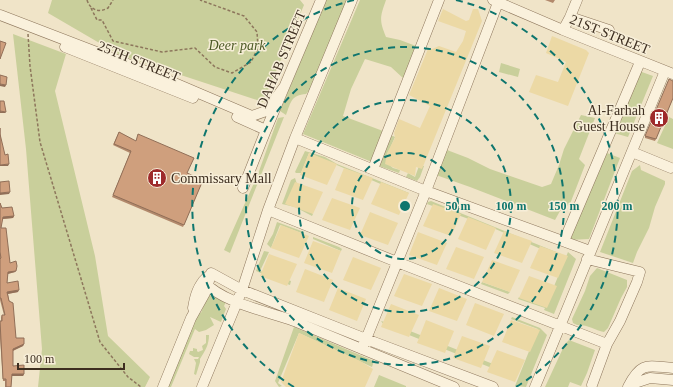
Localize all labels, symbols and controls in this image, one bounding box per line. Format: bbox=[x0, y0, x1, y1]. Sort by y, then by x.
street label: DAHAB STREET bbox=[254, 8, 309, 110]
street label: 21ST STREET bbox=[568, 12, 652, 57]
street label: 25TH STREET bbox=[95, 38, 183, 85]
park label: Deer park bbox=[207, 38, 266, 53]
place label: Al-Farhah Guest House bbox=[573, 103, 645, 134]
building icon: Al-Farhah Guest House bbox=[648, 107, 670, 129]
building icon: Commissary Mall bbox=[146, 167, 168, 189]
place label: Commissary Mall bbox=[171, 171, 272, 186]
centre of rings bbox=[398, 199, 412, 213]
text: 50 m bbox=[446, 199, 471, 213]
text: 100 m bbox=[496, 199, 527, 213]
text: 150 m bbox=[549, 199, 580, 213]
text: 200 m bbox=[602, 199, 633, 213]
scale bar bbox=[18, 345, 124, 371]
text: 100 m bbox=[24, 352, 55, 366]

